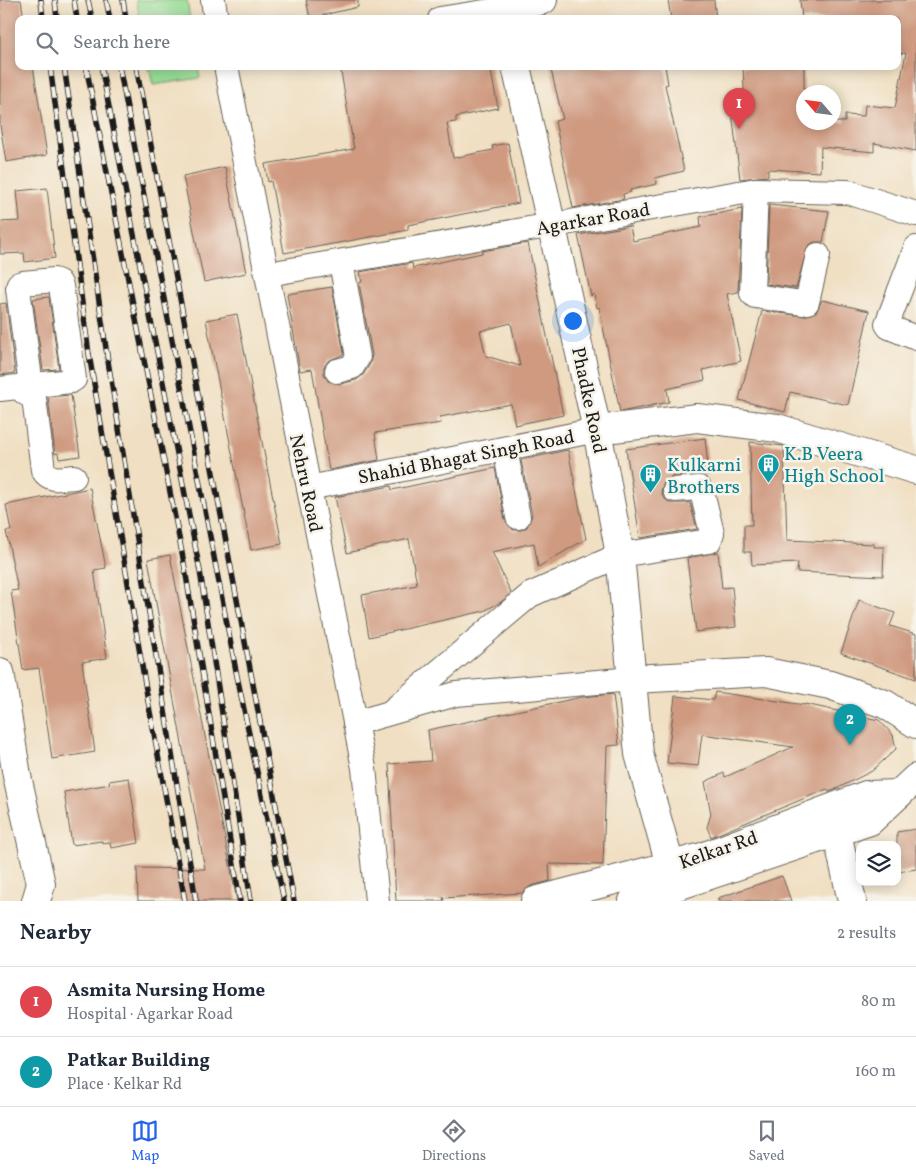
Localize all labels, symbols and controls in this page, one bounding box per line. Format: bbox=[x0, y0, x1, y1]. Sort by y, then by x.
search box bbox=[15, 15, 901, 70]
icon: search bbox=[33, 29, 61, 57]
text: Search here bbox=[73, 30, 170, 56]
north arrow bbox=[796, 85, 841, 130]
pin: 1 bbox=[723, 88, 755, 129]
street label: Agarkar Road bbox=[534, 197, 652, 243]
your location bbox=[560, 308, 586, 334]
street label: Phadke Road bbox=[564, 345, 612, 456]
street label: Shahid Bhagat Singh Road bbox=[356, 424, 577, 492]
street label: Nehru Road bbox=[282, 432, 328, 535]
place label: K.B Veera High School bbox=[784, 442, 885, 490]
building icon: K.B Veera High School bbox=[756, 452, 780, 483]
place label: Kulkarni Brothers bbox=[667, 453, 741, 501]
building icon: Kulkarni Brothers bbox=[639, 463, 663, 494]
pin: 2 bbox=[834, 704, 866, 745]
street label: Kelkar Rd bbox=[676, 825, 762, 876]
map controls bbox=[856, 841, 901, 886]
button: layers bbox=[856, 841, 901, 886]
text: Nearby bbox=[20, 919, 91, 948]
text: 2 results bbox=[837, 923, 896, 945]
text: Asmita Nursing Home bbox=[67, 978, 265, 1004]
text: 1 bbox=[33, 991, 39, 1013]
text: 80 m bbox=[861, 991, 896, 1013]
text: Hospital · Agarkar Road bbox=[67, 1004, 233, 1026]
text: Patkar Building bbox=[67, 1048, 210, 1074]
text: 2 bbox=[32, 1061, 40, 1083]
text: 160 m bbox=[855, 1061, 896, 1083]
text: Place · Kelkar Rd bbox=[67, 1074, 182, 1096]
tab: Map bbox=[131, 1117, 159, 1166]
tab: Directions bbox=[422, 1117, 486, 1166]
tab: Saved bbox=[749, 1117, 785, 1166]

